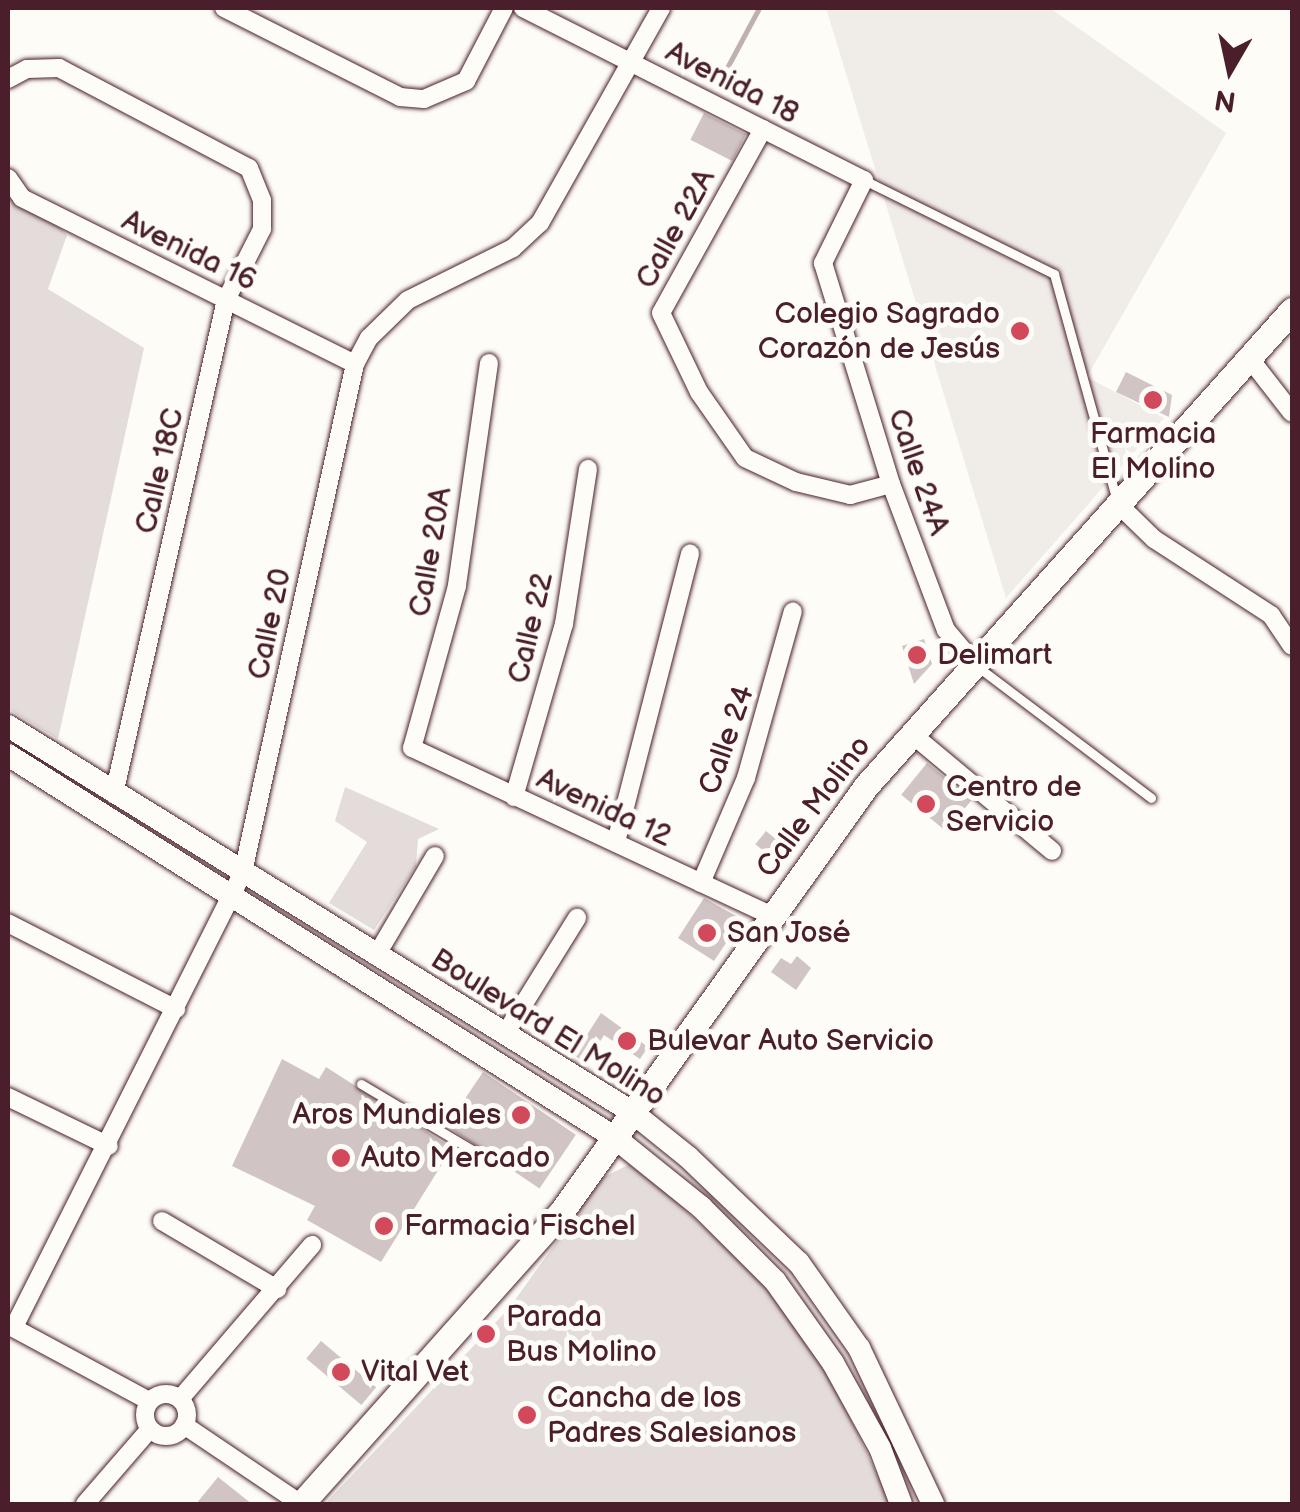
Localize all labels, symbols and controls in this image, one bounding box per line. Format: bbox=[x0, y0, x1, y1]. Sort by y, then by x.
north arrow bbox=[1180, 20, 1280, 120]
street label: Avenida 18 bbox=[659, 34, 805, 132]
text: N bbox=[1212, 82, 1238, 118]
street label: Calle 22A bbox=[628, 163, 724, 295]
street label: Avenida 16 bbox=[116, 203, 262, 299]
place label: Colegio Sagrado Corazón de Jesús bbox=[756, 296, 1000, 366]
marker: Colegio Sagrado Corazón de Jesús bbox=[1009, 320, 1031, 342]
marker: Farmacia El Molino bbox=[1142, 389, 1164, 411]
street label: Calle 24A bbox=[880, 404, 956, 540]
street label: Calle 18C bbox=[128, 405, 192, 537]
place label: Farmacia El Molino bbox=[1090, 416, 1216, 486]
street label: Calle 20A bbox=[402, 484, 460, 620]
street label: Calle 20 bbox=[241, 565, 299, 683]
street label: Calle 22 bbox=[501, 569, 561, 687]
place label: Delimart bbox=[937, 637, 1052, 673]
marker: Delimart bbox=[906, 644, 928, 666]
street label: Calle 24 bbox=[692, 681, 762, 799]
street label: Calle Molino bbox=[749, 729, 879, 885]
street label: Avenida 12 bbox=[531, 761, 677, 855]
place label: Centro de Servicio bbox=[946, 769, 1082, 840]
marker: Centro de Servicio bbox=[915, 793, 937, 815]
place label: San José bbox=[727, 915, 852, 951]
marker: San José bbox=[696, 922, 718, 944]
street label: Boulevard El Molino bbox=[424, 941, 672, 1115]
place label: Bulevar Auto Servicio bbox=[647, 1023, 935, 1059]
marker: Bulevar Auto Servicio bbox=[616, 1030, 638, 1052]
place label: Aros Mundiales bbox=[293, 1097, 501, 1133]
marker: Aros Mundiales bbox=[510, 1104, 532, 1126]
place label: Auto Mercado bbox=[361, 1140, 550, 1176]
marker: Auto Mercado bbox=[330, 1147, 352, 1169]
place label: Farmacia Fischel bbox=[404, 1208, 635, 1244]
marker: Farmacia Fischel bbox=[373, 1215, 395, 1237]
place label: Parada Bus Molino bbox=[506, 1299, 657, 1370]
marker: Parada Bus Molino bbox=[475, 1323, 497, 1345]
place label: Vital Vet bbox=[361, 1354, 470, 1390]
marker: Vital Vet bbox=[330, 1361, 352, 1383]
place label: Cancha de los Padres Salesianos bbox=[547, 1380, 797, 1450]
marker: Cancha de los Padres Salesianos bbox=[516, 1404, 538, 1426]

